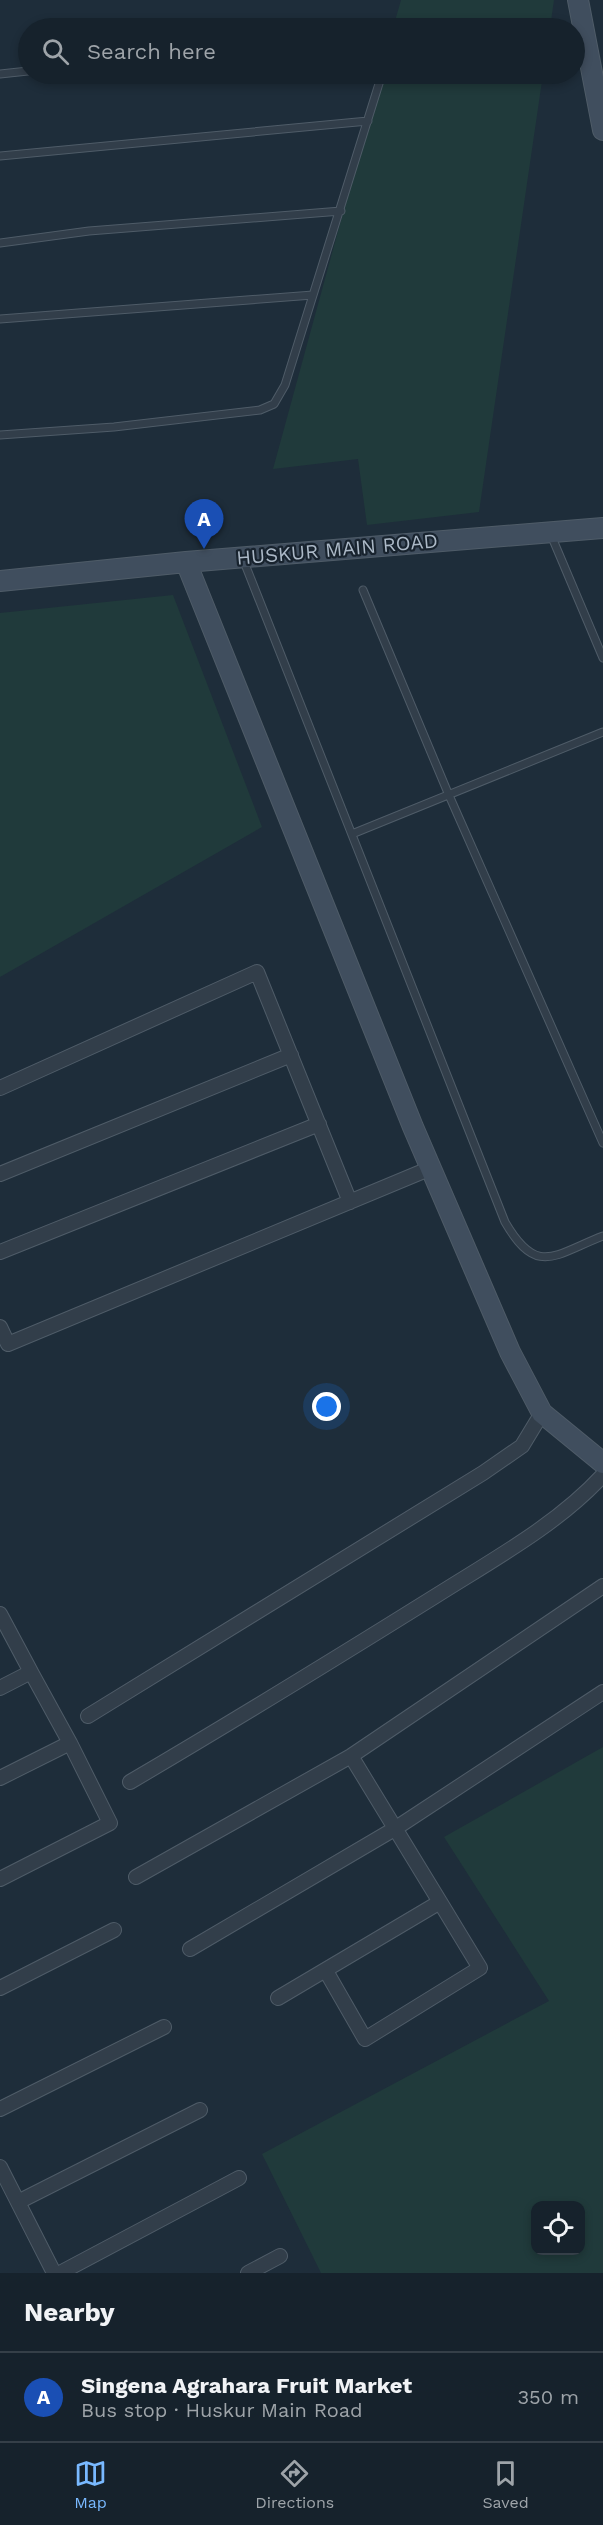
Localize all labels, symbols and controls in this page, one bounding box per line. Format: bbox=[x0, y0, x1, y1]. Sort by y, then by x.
search box bbox=[18, 18, 585, 84]
icon: search bbox=[39, 35, 72, 68]
text: Search here bbox=[87, 39, 216, 64]
pin: A bbox=[184, 500, 224, 549]
street label: HUSKUR MAIN ROAD bbox=[235, 528, 439, 570]
your location bbox=[312, 1392, 341, 1421]
map controls bbox=[531, 2201, 585, 2255]
button: locate bbox=[531, 2201, 585, 2255]
text: Nearby bbox=[24, 2297, 115, 2327]
text: Singena Agrahara Fruit Market bbox=[81, 2373, 412, 2398]
text: A bbox=[37, 2385, 50, 2409]
text: 350 m bbox=[517, 2385, 579, 2409]
text: Bus stop · Huskur Main Road bbox=[81, 2398, 363, 2422]
tab: Map bbox=[74, 2457, 107, 2512]
tab: Directions bbox=[255, 2457, 334, 2512]
tab: Saved bbox=[482, 2457, 529, 2512]

